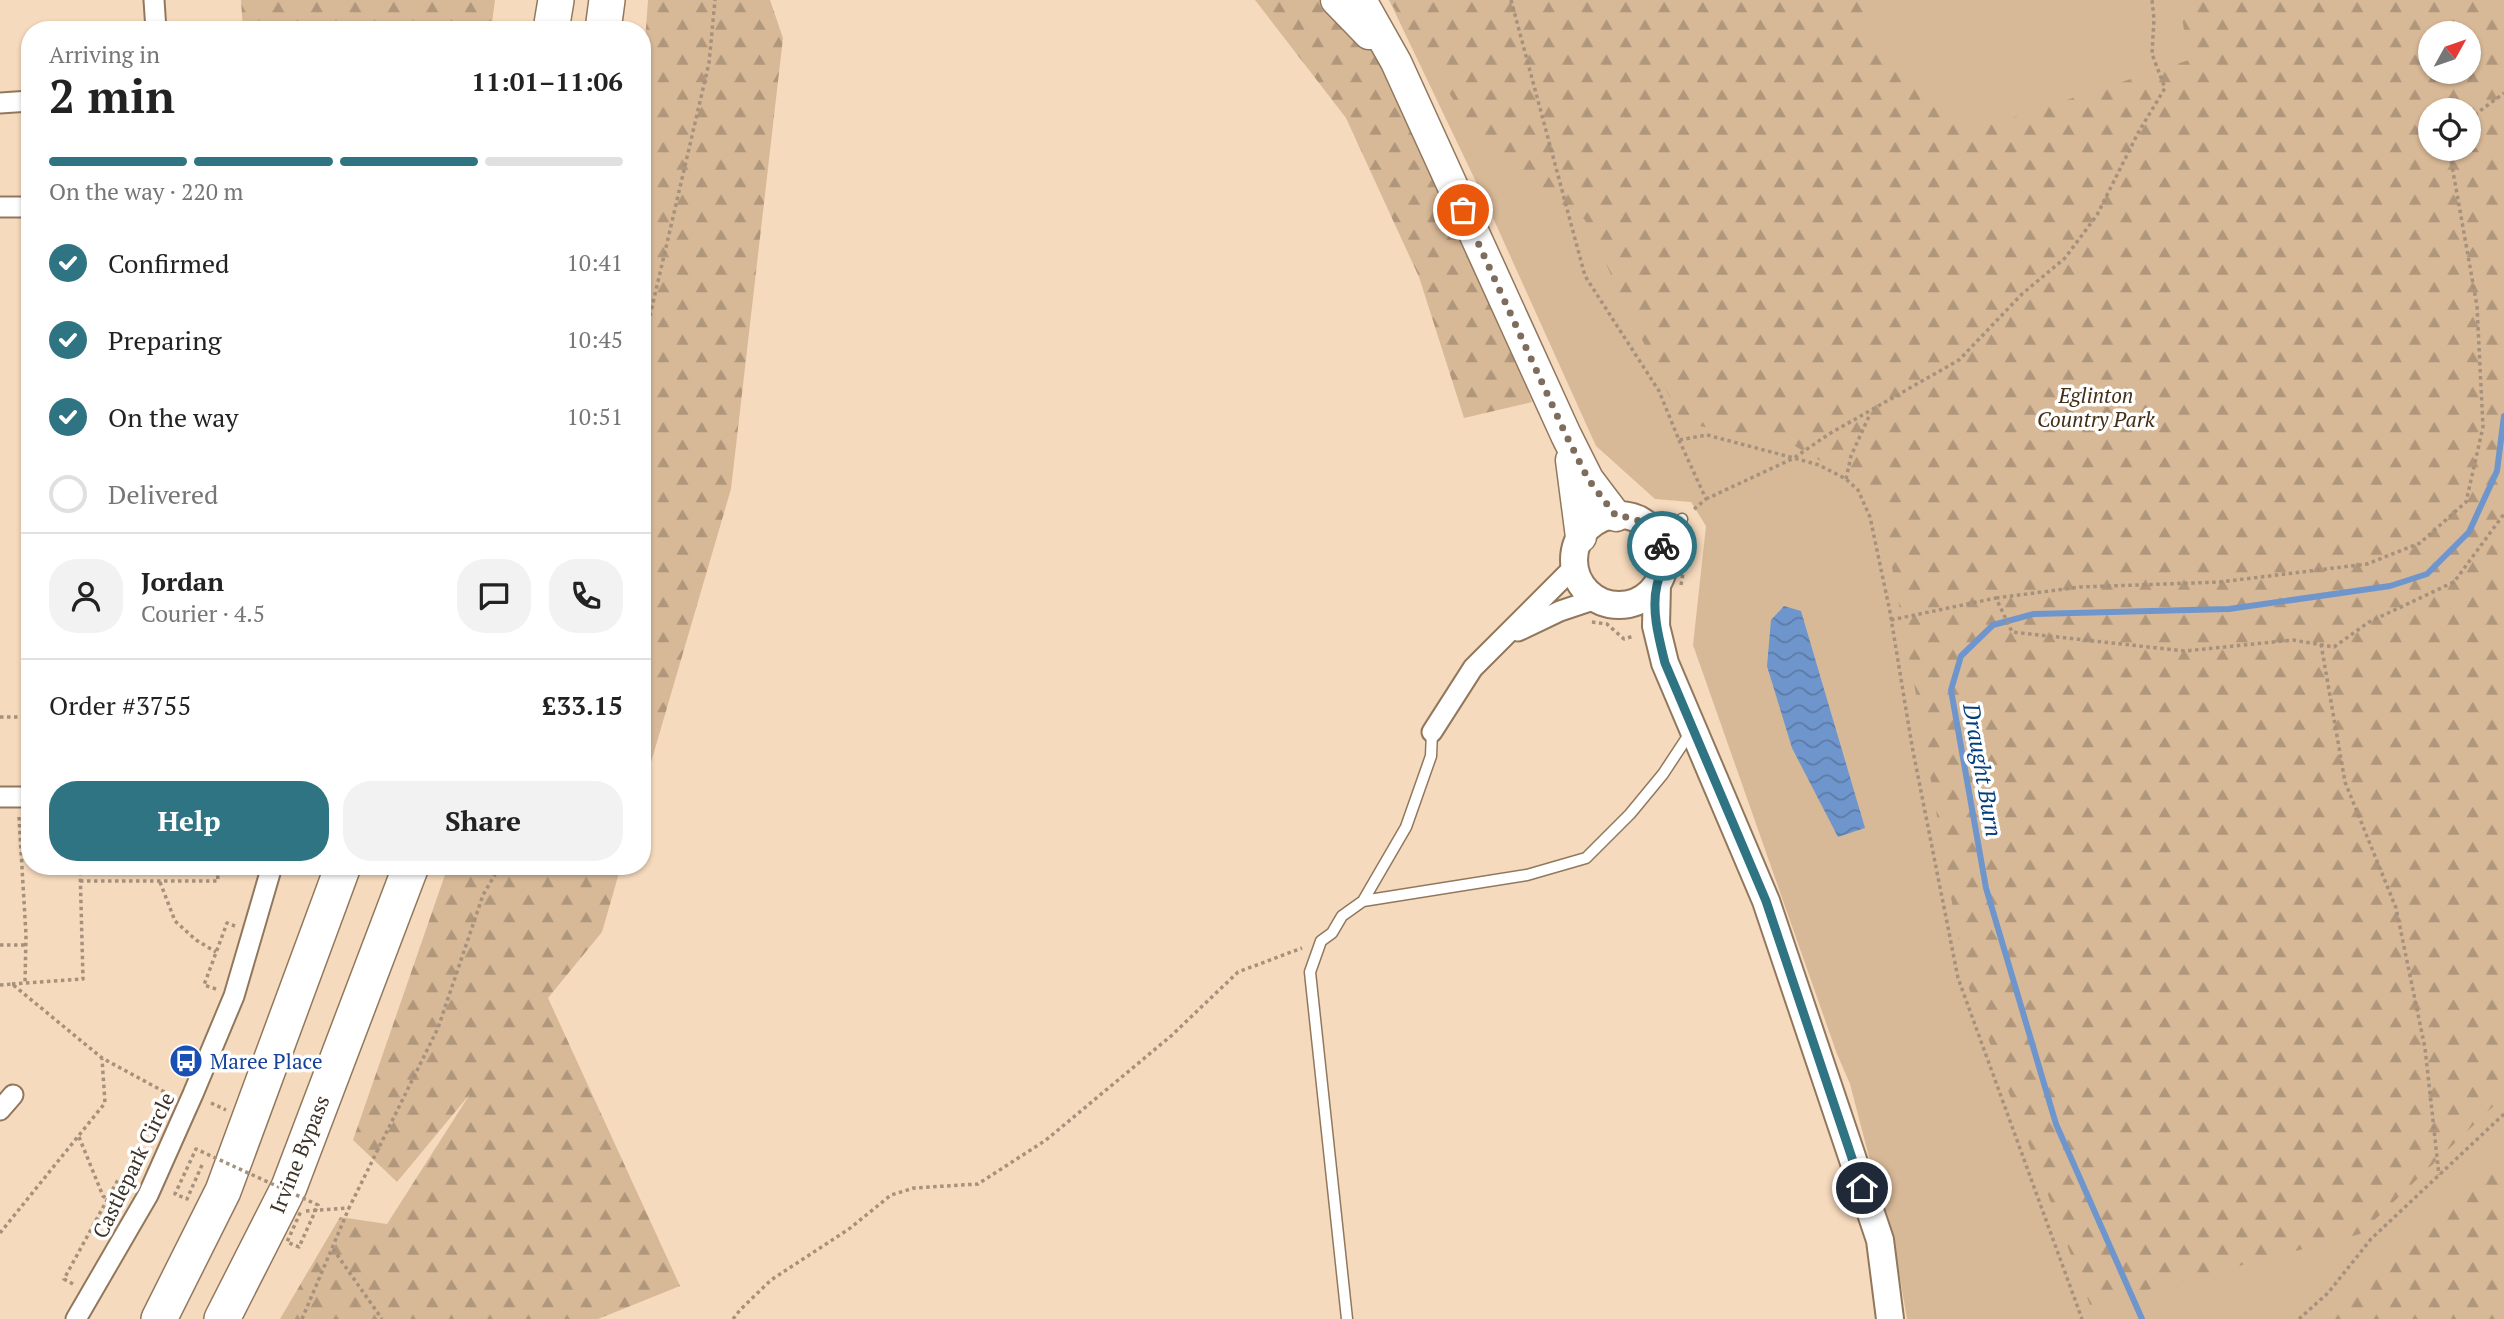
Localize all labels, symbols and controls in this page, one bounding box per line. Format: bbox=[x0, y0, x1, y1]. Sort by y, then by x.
north arrow bbox=[2418, 21, 2482, 84]
map controls bbox=[2418, 21, 2481, 161]
text: Arriving in bbox=[49, 39, 160, 70]
text: 11:01–11:06 bbox=[471, 64, 623, 98]
text: 2 min bbox=[49, 65, 175, 126]
button: locate bbox=[2418, 98, 2481, 161]
text: On the way · 220 m bbox=[49, 176, 243, 207]
pin bbox=[1433, 180, 1493, 240]
icon: bag bbox=[1444, 191, 1482, 229]
icon: check bbox=[49, 244, 87, 282]
text: Confirmed bbox=[108, 246, 229, 280]
text: 10:41 bbox=[566, 247, 623, 278]
icon: check bbox=[49, 321, 87, 359]
text: Preparing bbox=[108, 323, 221, 357]
text: 10:45 bbox=[566, 324, 623, 355]
park label: Eglinton Country Park bbox=[2037, 381, 2156, 433]
icon: check bbox=[49, 398, 87, 436]
text: On the way bbox=[108, 400, 239, 434]
text: 10:51 bbox=[566, 401, 623, 432]
text: Delivered bbox=[108, 477, 218, 511]
courier bbox=[1627, 511, 1697, 581]
icon: bike bbox=[1643, 527, 1681, 565]
button: person bbox=[49, 559, 123, 633]
button: chat bbox=[457, 559, 531, 633]
button: phone bbox=[549, 559, 623, 633]
text: Jordan bbox=[141, 564, 224, 598]
text: Courier · 4.5 bbox=[141, 598, 265, 629]
text: Order #3755 bbox=[49, 688, 191, 722]
text: £33.15 bbox=[542, 688, 623, 722]
water label: Draught Burn bbox=[1956, 700, 2010, 839]
button: Help bbox=[49, 781, 329, 861]
button: Share bbox=[343, 781, 623, 861]
bus stop icon: Maree Place bbox=[167, 1042, 205, 1080]
place label: Maree Place bbox=[210, 1047, 323, 1075]
street label: Castlepark Circle bbox=[86, 1087, 180, 1243]
street label: Irvine Bypass bbox=[263, 1091, 335, 1217]
pin bbox=[1832, 1158, 1892, 1218]
icon: home bbox=[1843, 1169, 1881, 1207]

